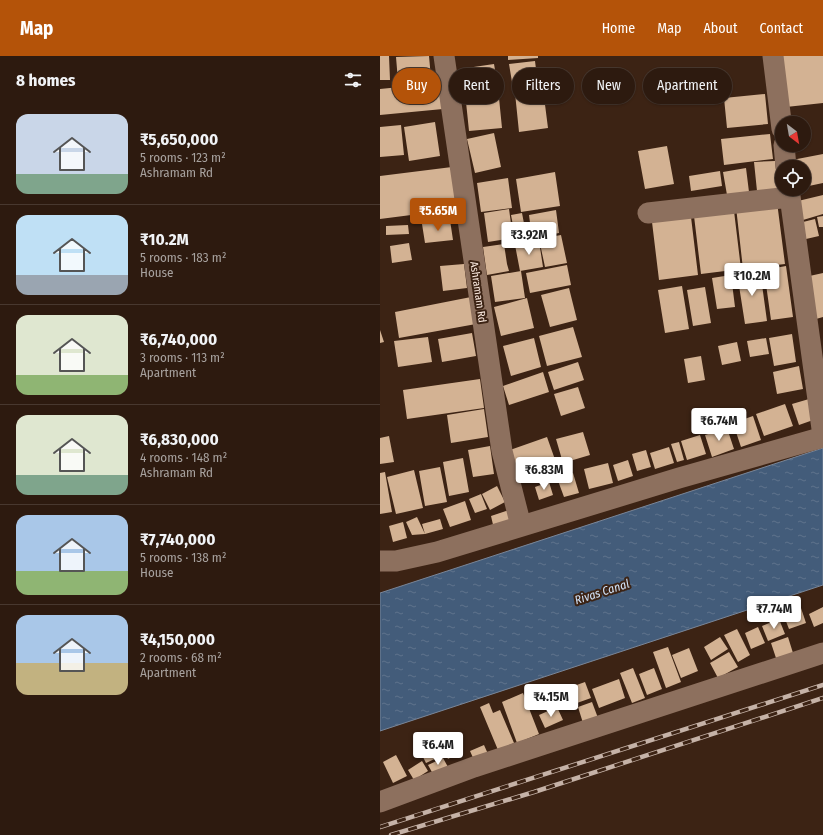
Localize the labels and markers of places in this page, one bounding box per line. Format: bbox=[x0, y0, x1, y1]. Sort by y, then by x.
pin: ₹5.65M bbox=[405, 198, 471, 232]
pin: ₹3.92M bbox=[496, 222, 562, 256]
pin: ₹10.2M bbox=[719, 263, 785, 297]
pin: ₹6.74M bbox=[686, 408, 752, 442]
pin: ₹6.83M bbox=[511, 457, 577, 491]
pin: ₹7.74M bbox=[741, 596, 807, 630]
pin: ₹4.15M bbox=[518, 684, 584, 718]
pin: ₹6.4M bbox=[410, 732, 466, 766]

